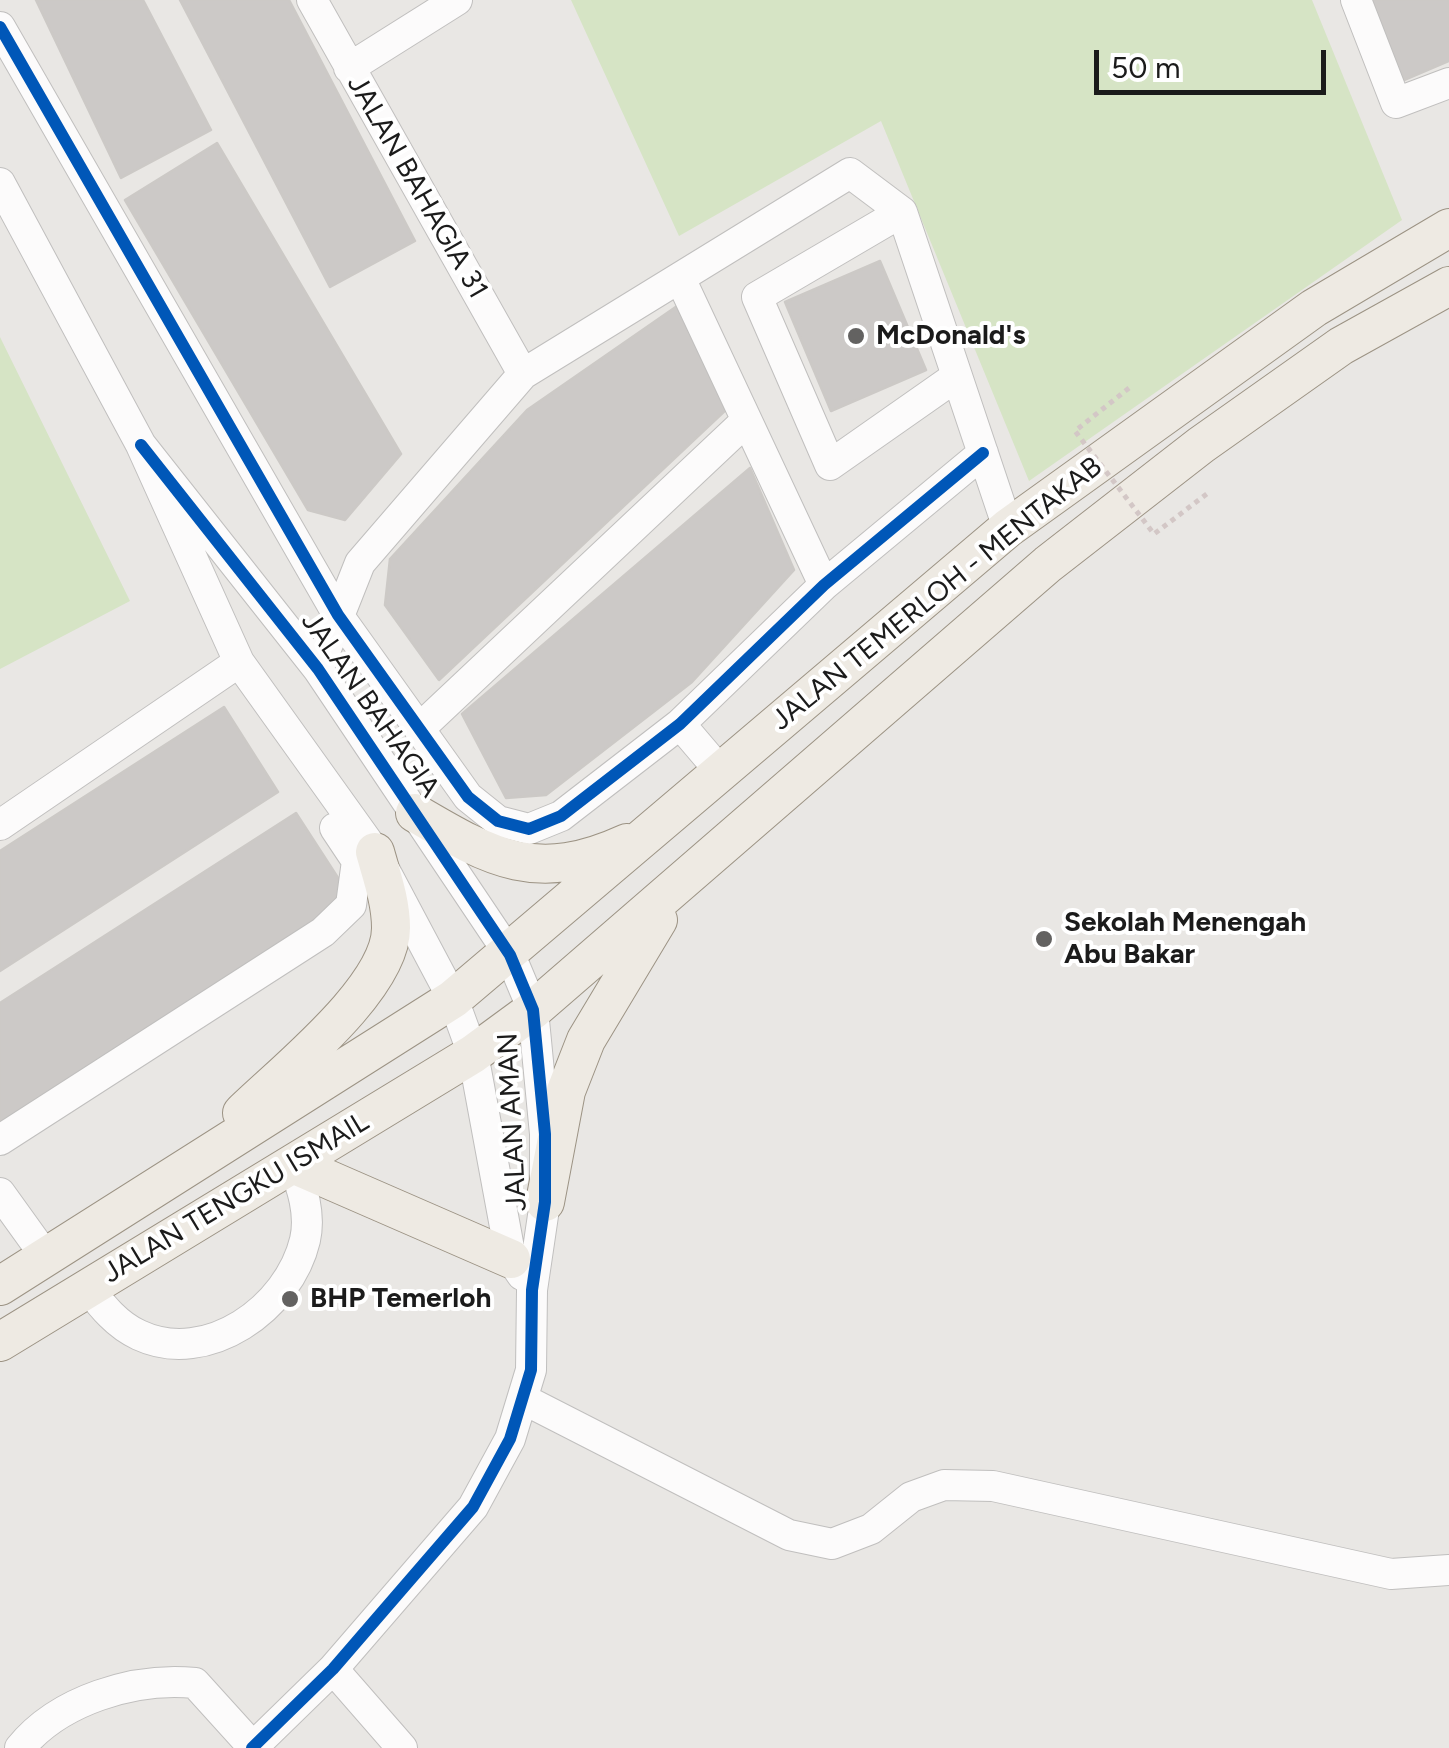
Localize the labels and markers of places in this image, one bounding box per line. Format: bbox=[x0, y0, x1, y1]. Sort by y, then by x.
place label: McDonald's bbox=[876, 319, 1025, 353]
marker: McDonald's bbox=[845, 325, 867, 347]
place label: Sekolah Menengah Abu Bakar bbox=[1064, 906, 1306, 972]
marker: Sekolah Menengah Abu Bakar bbox=[1033, 928, 1055, 950]
place label: BHP Temerloh bbox=[310, 1282, 491, 1316]
marker: BHP Temerloh bbox=[279, 1288, 301, 1310]

